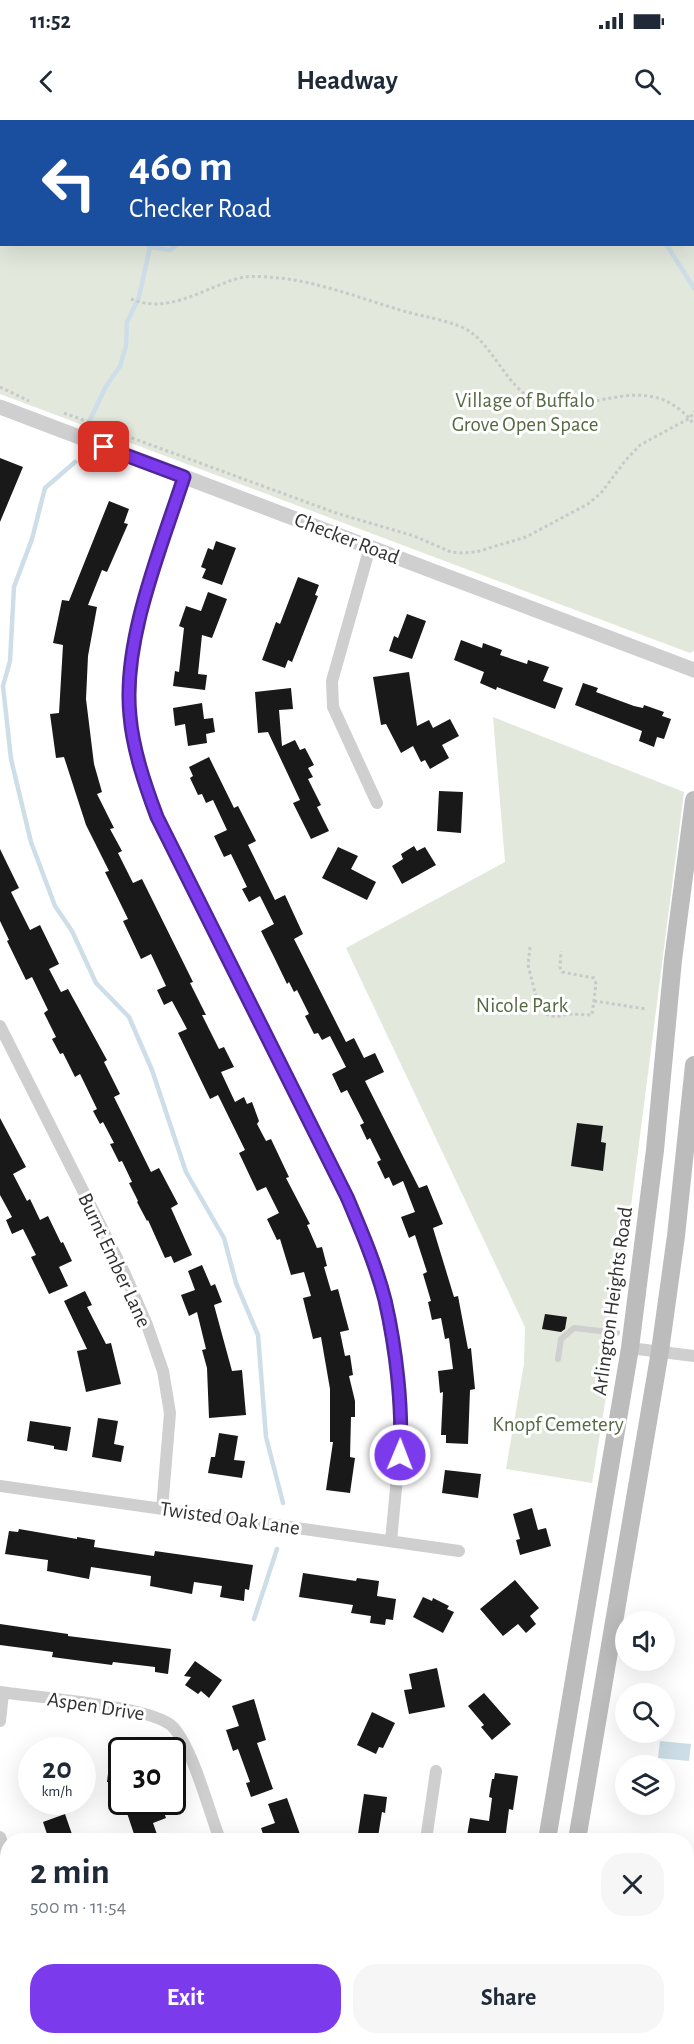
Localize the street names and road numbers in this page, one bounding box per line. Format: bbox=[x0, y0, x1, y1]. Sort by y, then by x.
street label: Checker Road bbox=[291, 509, 402, 568]
street label: Burnt Ember Lane bbox=[74, 1190, 155, 1331]
street label: Arlington Heights Road bbox=[589, 1205, 636, 1397]
street label: Twisted Oak Lane bbox=[159, 1498, 301, 1539]
street label: Aspen Drive bbox=[46, 1688, 146, 1725]

